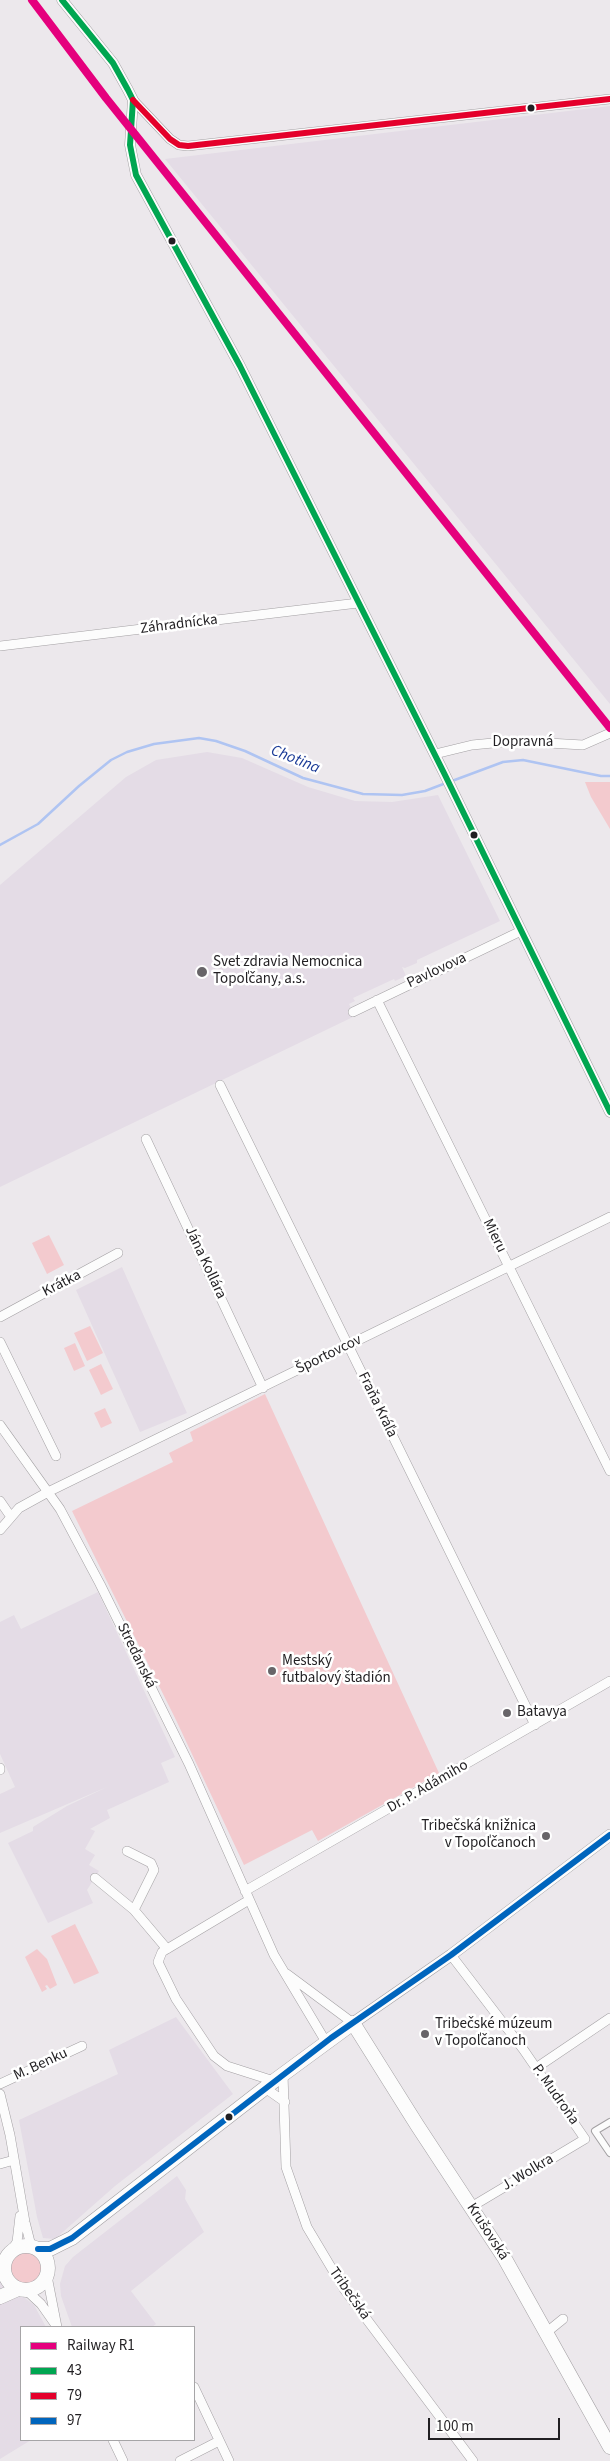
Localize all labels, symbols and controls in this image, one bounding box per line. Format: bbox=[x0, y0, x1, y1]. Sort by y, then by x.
unlabelled marker bbox=[526, 103, 536, 113]
unlabelled marker bbox=[167, 236, 177, 246]
street label: Záhradnícka bbox=[139, 611, 219, 639]
street label: Dopravná bbox=[493, 734, 553, 752]
water label: Chotina bbox=[268, 741, 322, 779]
unlabelled marker bbox=[469, 830, 479, 840]
street label: Pavlovova bbox=[404, 949, 470, 993]
place label: Svet zdravia Nemocnica Topoľčany, a.s. bbox=[213, 954, 362, 989]
marker: Svet zdravia Nemocnica Topoľčany, a.s. bbox=[195, 965, 209, 979]
street label: Mieru bbox=[478, 1216, 510, 1256]
street label: Jána Kollára bbox=[180, 1224, 230, 1302]
street label: Krátka bbox=[40, 1267, 84, 1301]
street label: Športovcov bbox=[293, 1331, 365, 1379]
street label: Fraňa Kráľa bbox=[353, 1369, 401, 1441]
street label: Streďanská bbox=[112, 1620, 160, 1692]
place label: Mestský futbalový štadión bbox=[282, 1653, 391, 1688]
marker: Mestský futbalový štadión bbox=[266, 1665, 278, 1677]
place label: Batavya bbox=[517, 1704, 567, 1722]
marker: Batavya bbox=[501, 1707, 513, 1719]
street label: Dr. P. Adámiho bbox=[384, 1757, 472, 1817]
place label: Tribečská knižnica v Topoľčanoch bbox=[421, 1818, 536, 1853]
marker: Tribečská knižnica v Topoľčanoch bbox=[540, 1830, 552, 1842]
place label: Tribečské múzeum v Topoľčanoch bbox=[435, 2016, 553, 2051]
marker: Tribečské múzeum v Topoľčanoch bbox=[419, 2028, 431, 2040]
street label: M. Benku bbox=[11, 2045, 71, 2085]
street label: P. Mudroňa bbox=[528, 2061, 582, 2129]
unlabelled marker bbox=[224, 2112, 234, 2122]
street label: J. Wolkra bbox=[499, 2151, 557, 2195]
street label: Krušovská bbox=[462, 2200, 512, 2264]
street label: Tribečská bbox=[324, 2264, 374, 2324]
legend bbox=[20, 2326, 195, 2441]
text: Railway R1 bbox=[67, 2335, 135, 2356]
text: 43 bbox=[67, 2360, 82, 2381]
text: 79 bbox=[67, 2385, 82, 2406]
scale bar bbox=[430, 2408, 562, 2440]
text: 97 bbox=[67, 2410, 82, 2431]
text: 100 m bbox=[436, 2416, 474, 2437]

